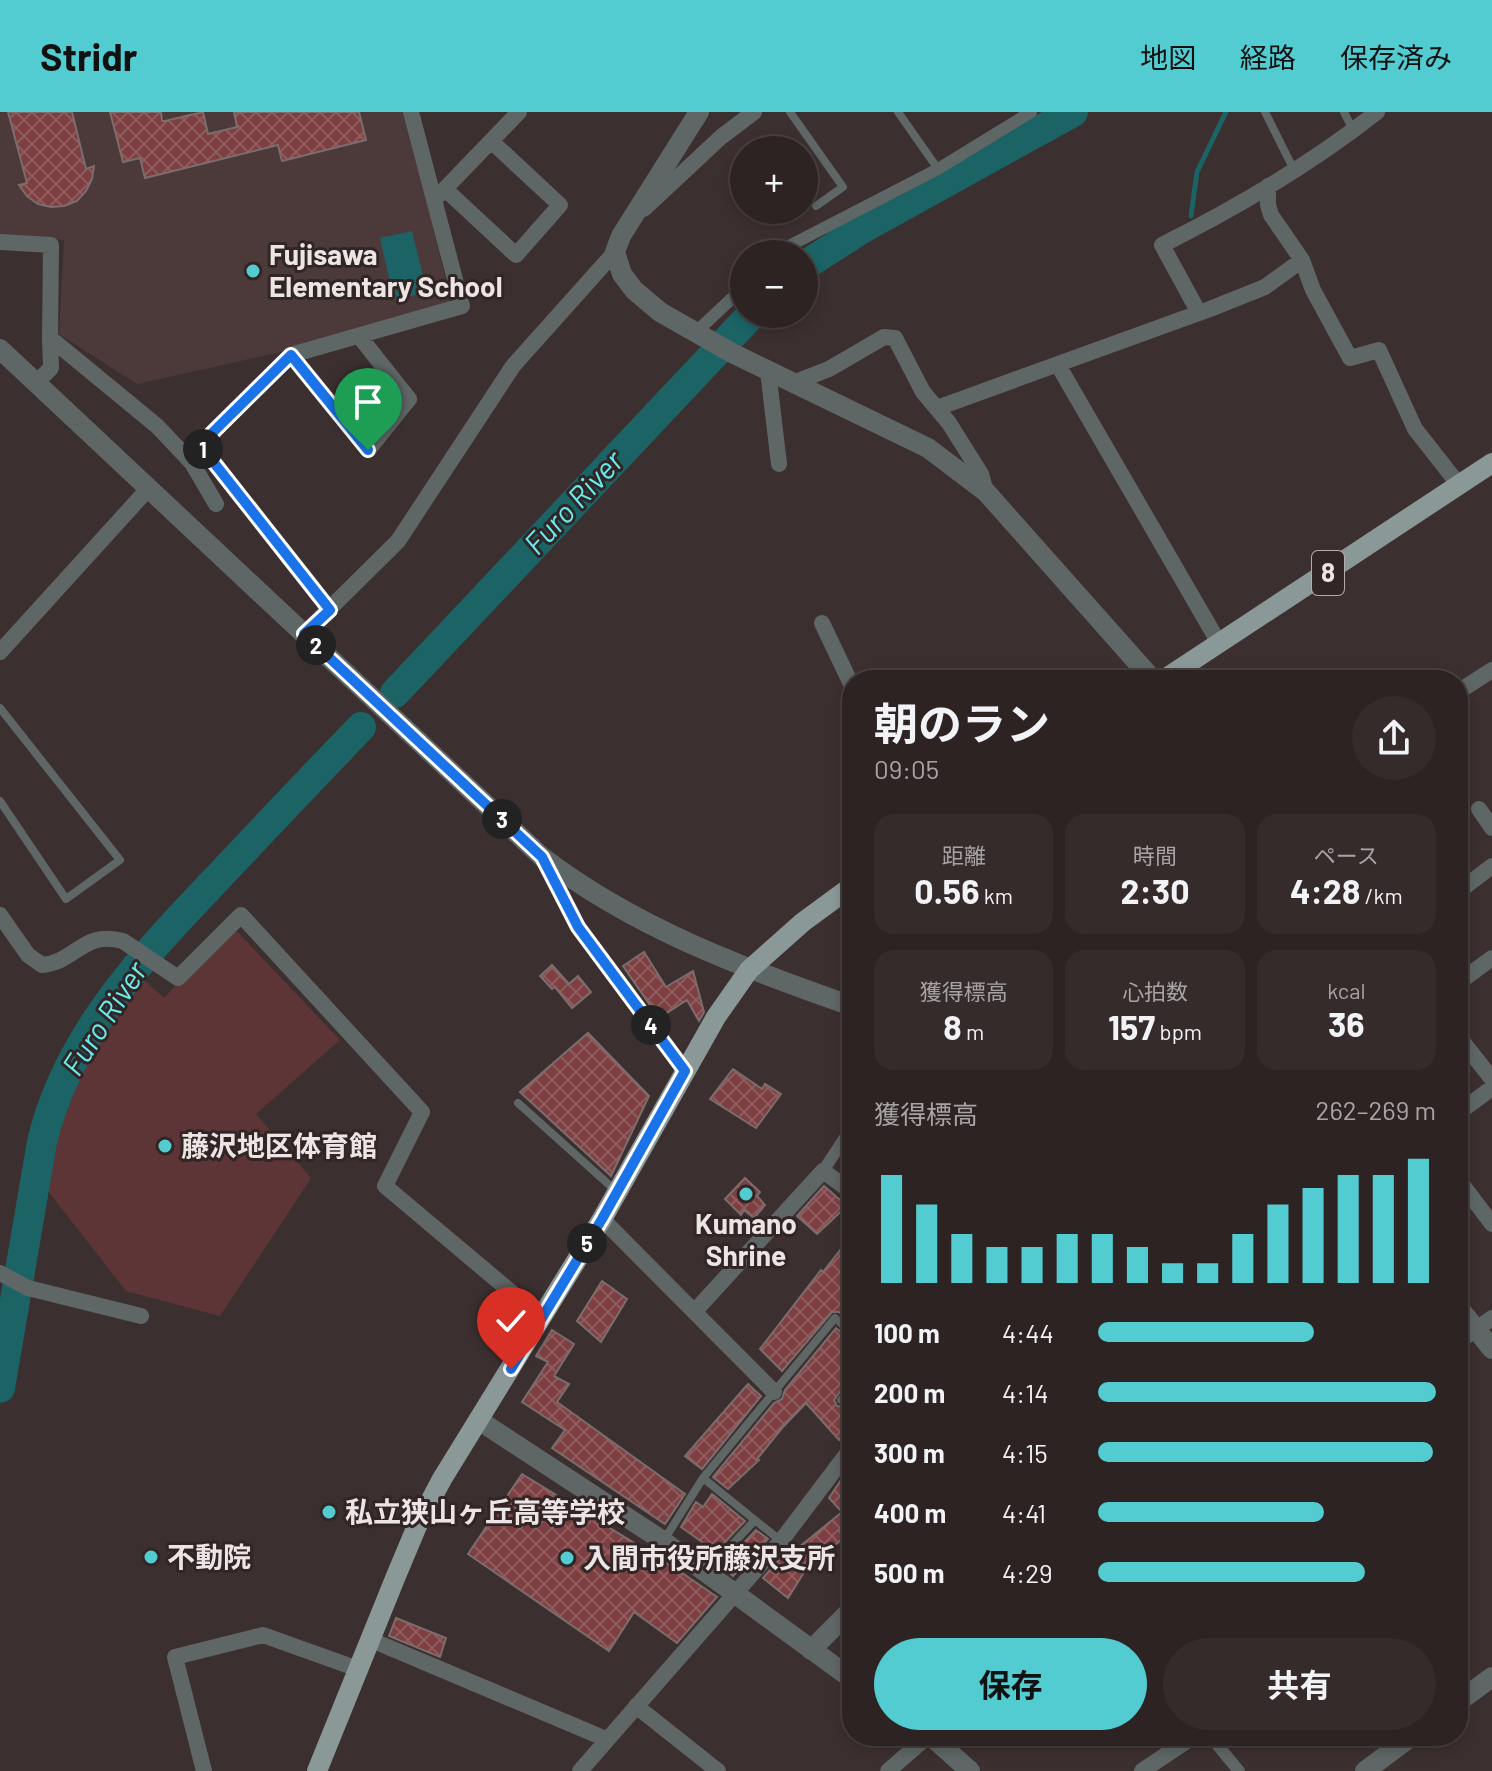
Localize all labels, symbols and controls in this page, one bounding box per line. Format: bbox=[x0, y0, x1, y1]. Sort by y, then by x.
text: Stridr bbox=[40, 33, 137, 79]
text: 地図 bbox=[1140, 40, 1196, 74]
text: 経路 bbox=[1240, 40, 1296, 74]
text: 保存済み bbox=[1340, 40, 1452, 74]
map controls bbox=[730, 136, 818, 328]
button: + bbox=[730, 136, 818, 224]
place label: Fujisawa Elementary School bbox=[269, 237, 503, 303]
button: − bbox=[730, 240, 818, 328]
marker: Fujisawa Elementary School bbox=[244, 262, 262, 280]
pin bbox=[334, 368, 402, 450]
icon: arrive bbox=[346, 380, 390, 424]
pin: 1 bbox=[183, 429, 223, 469]
text: 1 bbox=[199, 436, 207, 462]
water label: Furo River bbox=[516, 441, 630, 561]
road number: 8 bbox=[1312, 551, 1344, 595]
pin: 2 bbox=[296, 625, 336, 665]
text: 2 bbox=[310, 632, 322, 658]
text: 朝のラン bbox=[874, 696, 1050, 749]
button: share bbox=[1352, 696, 1436, 780]
text: 09:05 bbox=[874, 753, 939, 784]
pin: 3 bbox=[482, 799, 522, 839]
text: 3 bbox=[496, 806, 508, 832]
text: 距離 bbox=[942, 842, 986, 868]
text: 時間 bbox=[1133, 842, 1177, 868]
text: ペース bbox=[1314, 842, 1379, 868]
text: 0.56 bbox=[914, 870, 979, 911]
text: 2:30 bbox=[1120, 870, 1190, 911]
text: 4:28 bbox=[1290, 870, 1360, 911]
text: km bbox=[979, 882, 1013, 908]
text: /km bbox=[1360, 882, 1403, 908]
water label: Furo River bbox=[53, 953, 154, 1082]
text: kcal bbox=[1327, 977, 1366, 1003]
text: 獲得標高 bbox=[920, 978, 1008, 1004]
text: 心拍数 bbox=[1122, 978, 1188, 1004]
text: 36 bbox=[1328, 1003, 1365, 1044]
pin: 4 bbox=[631, 1005, 671, 1045]
text: 8 bbox=[943, 1006, 962, 1047]
text: 157 bbox=[1108, 1006, 1155, 1047]
text: 4 bbox=[644, 1012, 658, 1038]
text: m bbox=[962, 1018, 984, 1044]
text: bpm bbox=[1155, 1018, 1202, 1044]
text: 262–269 m bbox=[1315, 1094, 1436, 1125]
text: 獲得標高 bbox=[874, 1098, 978, 1129]
place label: 藤沢地区体育館 bbox=[181, 1128, 377, 1162]
marker: 藤沢地区体育館 bbox=[156, 1137, 174, 1155]
marker: Kumano Shrine bbox=[737, 1185, 755, 1203]
place label: Kumano Shrine bbox=[695, 1206, 797, 1272]
pin: 5 bbox=[567, 1223, 607, 1263]
text: 5 bbox=[581, 1230, 593, 1256]
pin bbox=[477, 1287, 545, 1369]
icon: check bbox=[489, 1299, 533, 1343]
text: 100 m bbox=[874, 1317, 940, 1348]
text: 4:44 bbox=[1002, 1317, 1054, 1348]
text: 200 m bbox=[874, 1377, 945, 1408]
text: 4:14 bbox=[1002, 1377, 1049, 1408]
text: 300 m bbox=[874, 1437, 945, 1468]
text: 4:15 bbox=[1002, 1437, 1048, 1468]
place label: 私立狭山ヶ丘高等学校 bbox=[345, 1494, 625, 1528]
text: 400 m bbox=[874, 1497, 946, 1528]
text: 4:41 bbox=[1002, 1497, 1046, 1528]
marker: 私立狭山ヶ丘高等学校 bbox=[320, 1503, 338, 1521]
place label: 不動院 bbox=[167, 1539, 251, 1573]
place label: 入間市役所藤沢支所 bbox=[583, 1540, 835, 1574]
marker: 不動院 bbox=[142, 1548, 160, 1566]
marker: 入間市役所藤沢支所 bbox=[558, 1549, 576, 1567]
text: 500 m bbox=[874, 1557, 945, 1588]
text: 4:29 bbox=[1002, 1557, 1053, 1588]
button: 保存 bbox=[874, 1638, 1147, 1730]
button: 共有 bbox=[1163, 1638, 1436, 1730]

